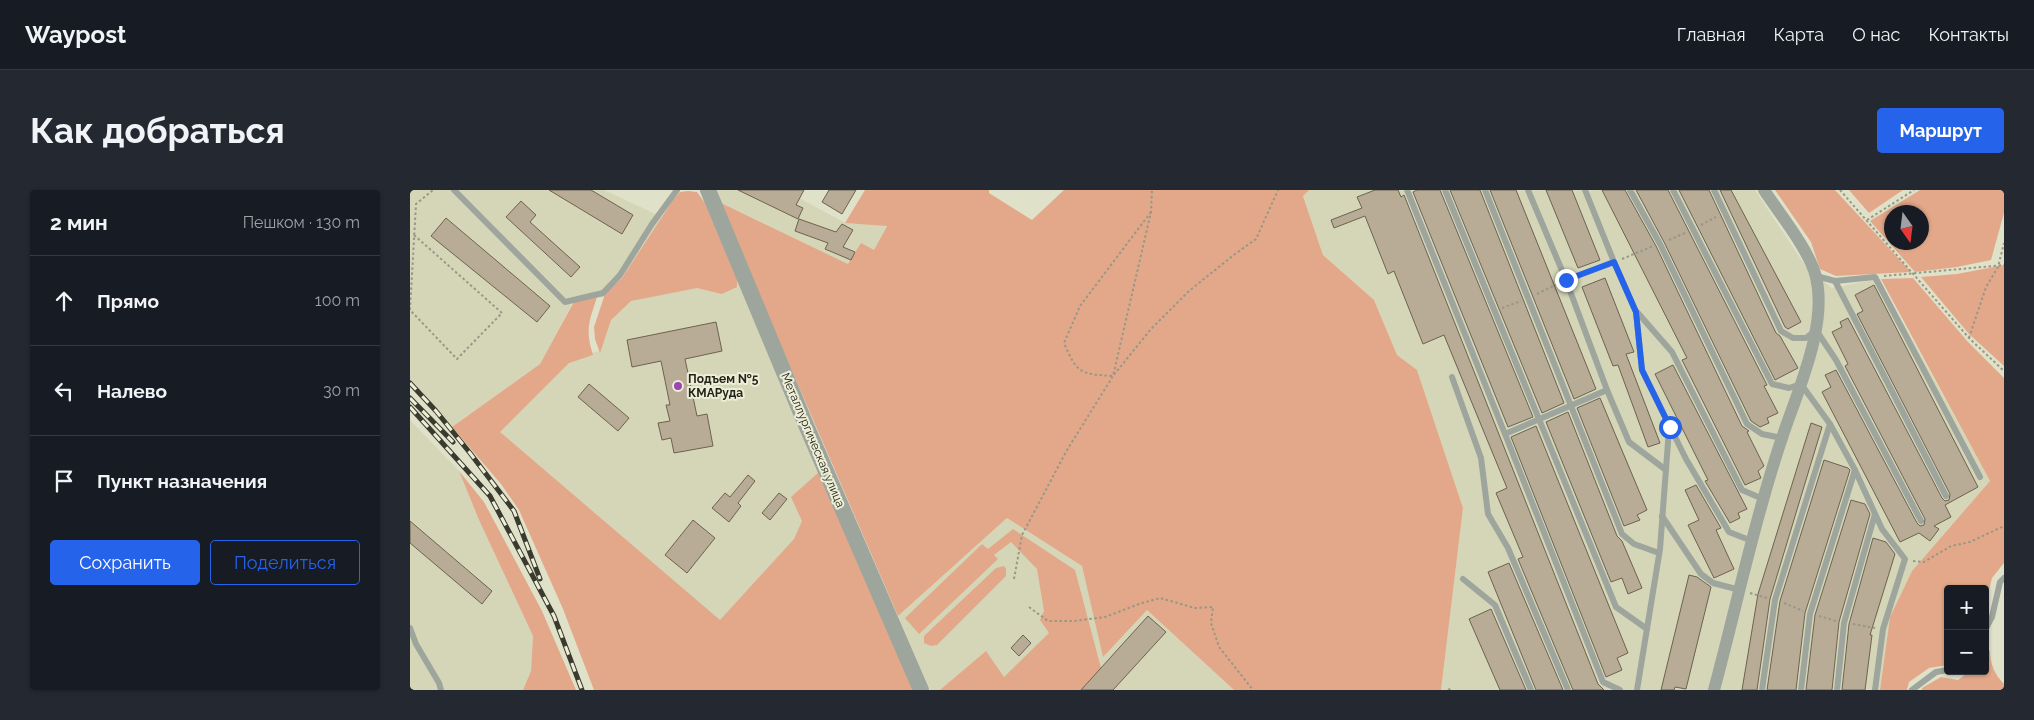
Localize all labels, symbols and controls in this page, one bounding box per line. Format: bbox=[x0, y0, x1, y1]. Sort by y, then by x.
text: Waypost bbox=[25, 20, 126, 49]
text: Главная bbox=[1677, 24, 1745, 45]
text: Карта bbox=[1773, 24, 1824, 45]
text: О нас bbox=[1852, 24, 1900, 45]
text: Контакты bbox=[1928, 24, 2009, 45]
button: Маршрут bbox=[1877, 108, 2004, 153]
text: Как добраться bbox=[30, 110, 285, 151]
north arrow bbox=[1884, 205, 1929, 250]
text: 2 мин bbox=[50, 210, 108, 235]
text: Пешком · 130 m bbox=[243, 213, 360, 232]
route end bbox=[1555, 269, 1578, 292]
icon: ahead bbox=[50, 287, 78, 315]
text: Прямо bbox=[97, 290, 159, 312]
text: 100 m bbox=[315, 291, 360, 310]
street label: Металлургическая улица bbox=[778, 371, 848, 509]
place label: Подъем №5 КМАРуда bbox=[688, 372, 759, 400]
icon: left bbox=[50, 377, 78, 405]
text: Налево bbox=[97, 380, 167, 402]
marker: Подъем №5 КМАРуда bbox=[672, 380, 684, 392]
text: 30 m bbox=[323, 381, 360, 400]
route start bbox=[1659, 416, 1682, 439]
icon: arrive bbox=[50, 467, 78, 495]
text: Пункт назначения bbox=[97, 470, 267, 492]
button: Сохранить bbox=[50, 540, 200, 585]
button: Поделиться bbox=[210, 540, 360, 585]
map controls bbox=[1944, 585, 1989, 675]
button: + bbox=[1944, 585, 1989, 630]
button: − bbox=[1944, 630, 1989, 675]

